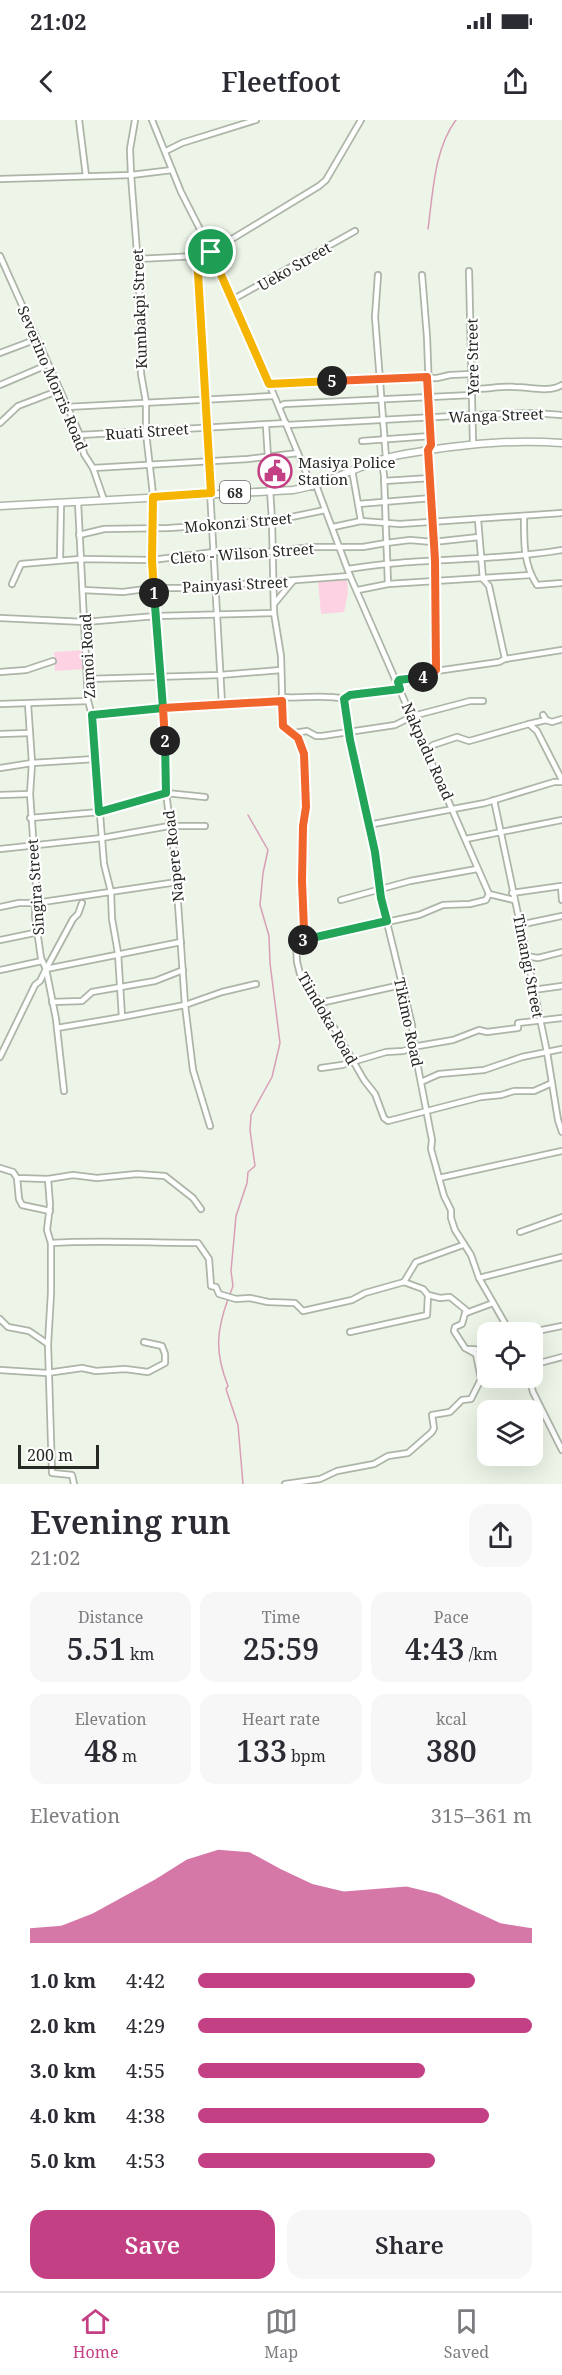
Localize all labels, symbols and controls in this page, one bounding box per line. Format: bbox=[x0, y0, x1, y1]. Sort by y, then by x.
text: 21:02 bbox=[30, 6, 86, 36]
text: Fleetfoot bbox=[221, 63, 341, 100]
icon: back bbox=[30, 65, 63, 98]
icon: share bbox=[499, 65, 532, 98]
pin bbox=[185, 226, 236, 277]
icon: arrive bbox=[194, 235, 227, 268]
street label: Ueko Street bbox=[254, 237, 334, 295]
street label: Kumbakpi Street bbox=[127, 249, 151, 369]
street label: Severino Morris Road bbox=[13, 303, 93, 453]
street label: Yere Street bbox=[461, 318, 483, 397]
pin: 5 bbox=[317, 366, 347, 396]
text: 5 bbox=[327, 370, 337, 392]
street label: Wanga Street bbox=[448, 403, 544, 427]
street label: Ruati Street bbox=[105, 418, 189, 444]
place label: Masiya Police Station bbox=[298, 452, 395, 489]
public building icon: Masiya Police Station bbox=[257, 453, 293, 489]
road number: 68 bbox=[220, 481, 250, 503]
street label: Mokonzi Street bbox=[183, 507, 293, 537]
street label: Cleto - Wilson Street bbox=[169, 538, 315, 568]
street label: Painyasi Street bbox=[182, 571, 288, 597]
pin: 1 bbox=[139, 578, 169, 608]
text: 1 bbox=[149, 582, 159, 604]
street label: Zamoi Road bbox=[75, 613, 99, 699]
pin: 4 bbox=[408, 662, 438, 692]
text: 4 bbox=[418, 666, 428, 688]
street label: Nakpadu Road bbox=[397, 699, 459, 803]
pin: 2 bbox=[150, 726, 180, 756]
text: 2 bbox=[160, 730, 170, 752]
street label: Napere Road bbox=[158, 809, 188, 903]
street label: Singira Street bbox=[22, 838, 48, 936]
street label: Timangi Street bbox=[509, 913, 549, 1019]
pin: 3 bbox=[288, 925, 318, 955]
text: 3 bbox=[298, 929, 308, 951]
street label: Tiindoka Road bbox=[293, 968, 363, 1068]
street label: Tikimo Road bbox=[390, 976, 428, 1068]
map controls bbox=[477, 1322, 543, 1466]
button: locate bbox=[477, 1322, 543, 1388]
button: layers bbox=[477, 1400, 543, 1466]
scale bar bbox=[18, 1442, 99, 1470]
text: 200 m bbox=[27, 1444, 73, 1466]
text: Evening run bbox=[30, 1499, 231, 1544]
button: share bbox=[469, 1504, 532, 1567]
text: 21:02 bbox=[30, 1544, 80, 1571]
text: Distance bbox=[78, 1606, 143, 1628]
text: Time bbox=[262, 1606, 300, 1628]
text: Pace bbox=[434, 1606, 469, 1628]
text: 5.51 bbox=[67, 1628, 126, 1669]
text: 25:59 bbox=[243, 1628, 319, 1669]
text: 4:43 bbox=[405, 1628, 464, 1669]
text: km bbox=[126, 1643, 154, 1665]
text: /km bbox=[464, 1643, 498, 1665]
text: Elevation bbox=[75, 1708, 147, 1730]
text: Heart rate bbox=[242, 1708, 320, 1730]
text: kcal bbox=[436, 1708, 467, 1730]
text: 48 bbox=[84, 1730, 118, 1771]
text: 133 bbox=[236, 1730, 287, 1771]
text: 380 bbox=[426, 1730, 477, 1771]
text: m bbox=[118, 1745, 137, 1767]
text: bpm bbox=[287, 1745, 326, 1767]
text: Elevation bbox=[30, 1802, 120, 1829]
text: 315–361 m bbox=[431, 1802, 532, 1829]
text: 1.0 km bbox=[30, 1967, 96, 1994]
text: 4:42 bbox=[126, 1967, 165, 1994]
text: 2.0 km bbox=[30, 2012, 96, 2039]
text: 4:29 bbox=[126, 2012, 165, 2039]
text: 3.0 km bbox=[30, 2057, 96, 2084]
text: 4:55 bbox=[126, 2057, 165, 2084]
text: 4.0 km bbox=[30, 2102, 96, 2129]
text: 4:38 bbox=[126, 2102, 165, 2129]
text: 5.0 km bbox=[30, 2147, 96, 2174]
text: 4:53 bbox=[126, 2147, 165, 2174]
button: Save bbox=[30, 2210, 275, 2279]
button: Share bbox=[287, 2210, 532, 2279]
tab: Home bbox=[73, 2305, 118, 2363]
tab: Map bbox=[264, 2305, 298, 2363]
tab: Saved bbox=[444, 2305, 489, 2363]

